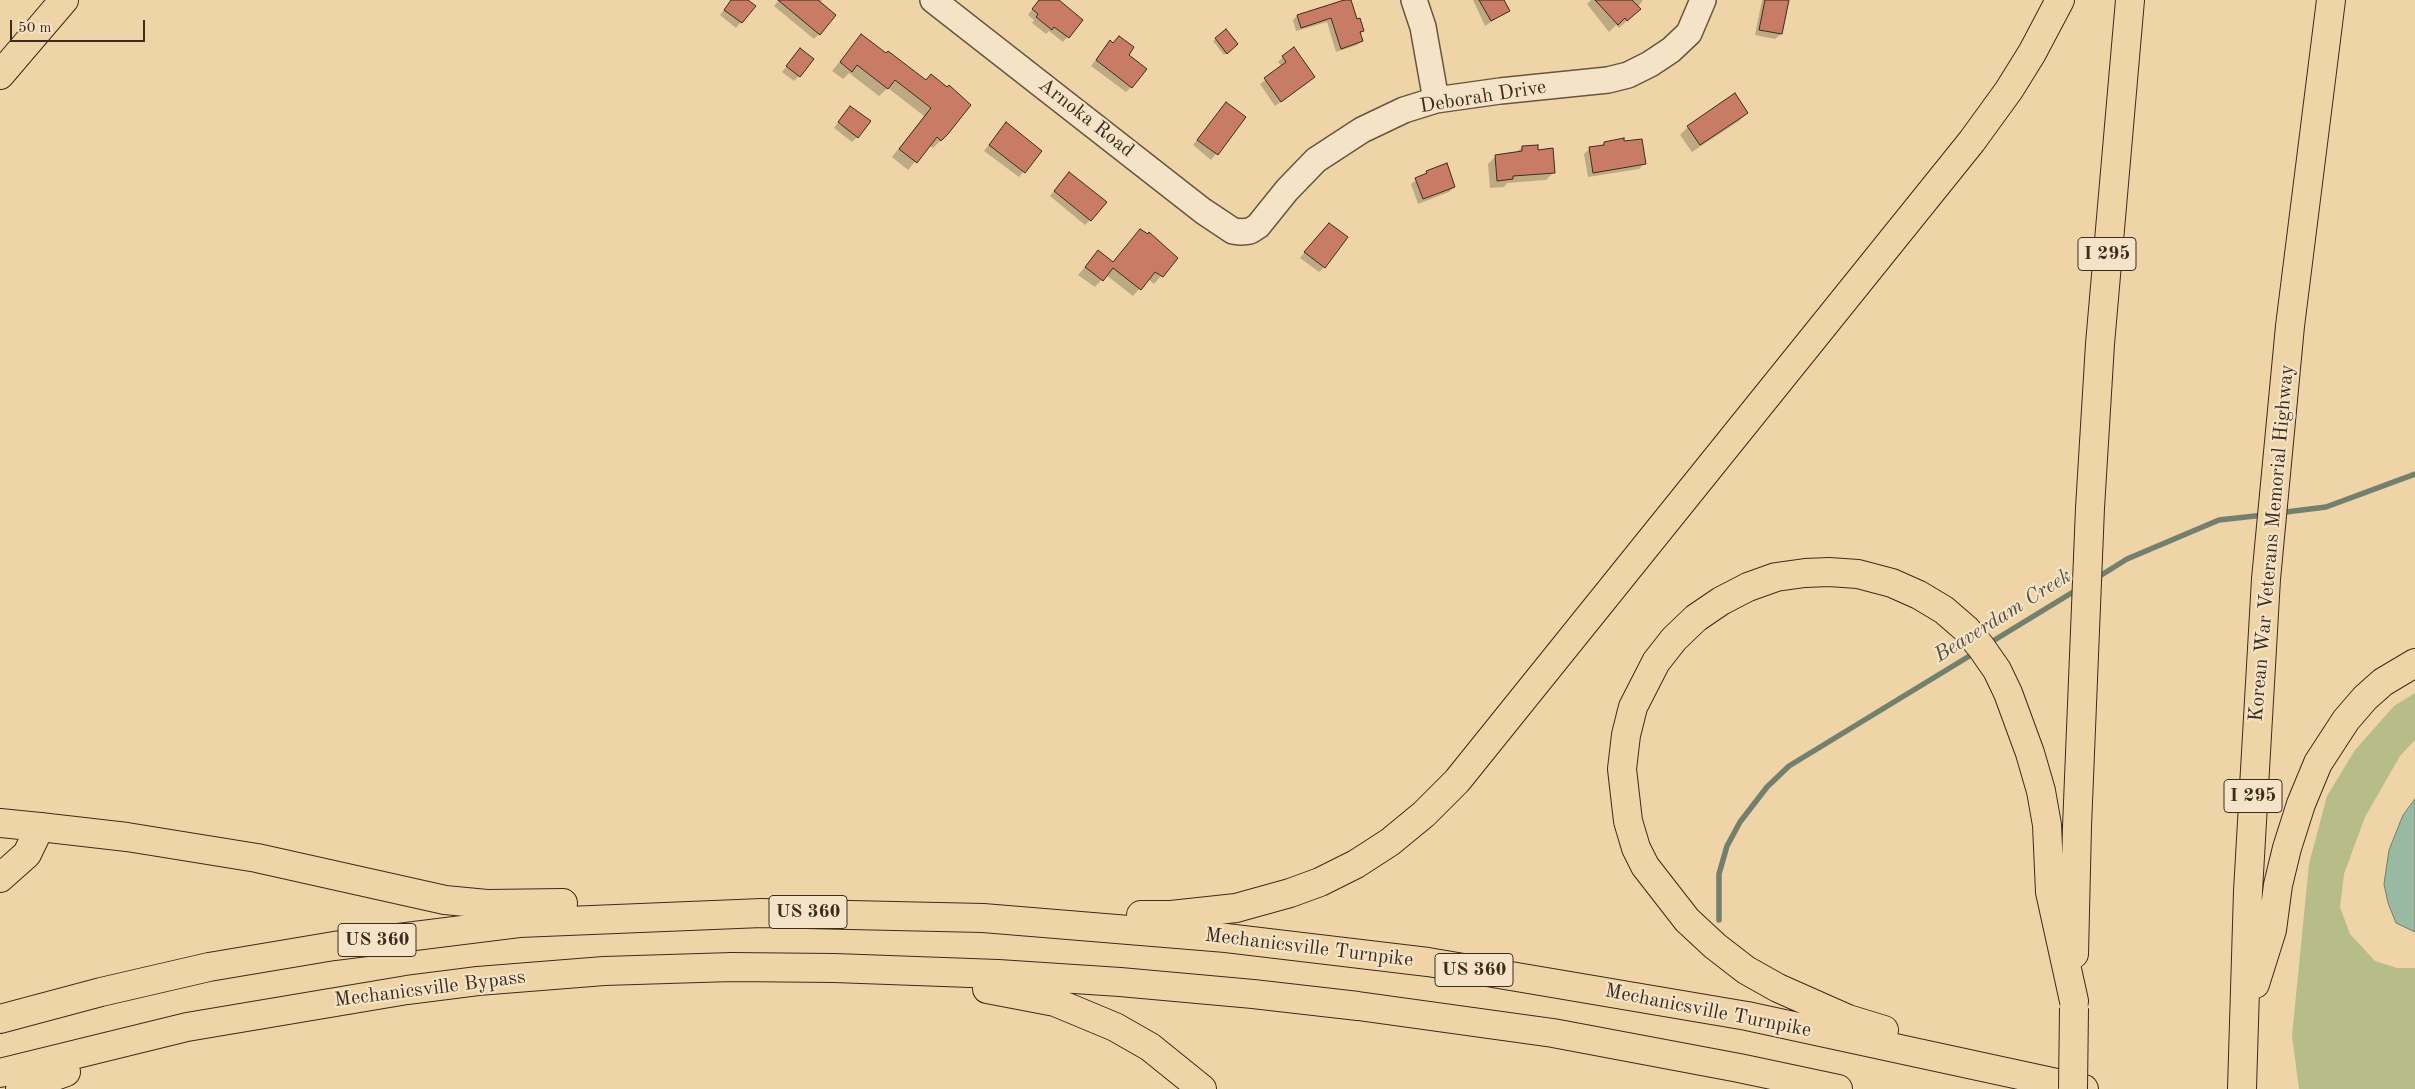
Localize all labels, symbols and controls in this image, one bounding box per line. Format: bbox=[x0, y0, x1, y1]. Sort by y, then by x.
scale bar bbox=[12, 10, 148, 42]
text: 50 m bbox=[18, 21, 52, 36]
street label: Arnoka Road bbox=[1033, 73, 1139, 163]
street label: Deborah Drive bbox=[1418, 75, 1548, 119]
road number: I 295 bbox=[2078, 238, 2136, 270]
street label: Korean War Veterans Memorial Highway bbox=[2244, 363, 2300, 723]
water label: Beaverdam Creek bbox=[1930, 564, 2076, 668]
road number: I 295 bbox=[2224, 779, 2282, 812]
road number: US 360 bbox=[769, 896, 847, 929]
street label: Mechanicsville Turnpike bbox=[1203, 923, 1415, 973]
road number: US 360 bbox=[338, 924, 416, 956]
road number: US 360 bbox=[1435, 954, 1513, 986]
street label: Mechanicsville Bypass bbox=[333, 965, 527, 1013]
street label: Mechanicsville Turnpike bbox=[1603, 979, 1813, 1043]

